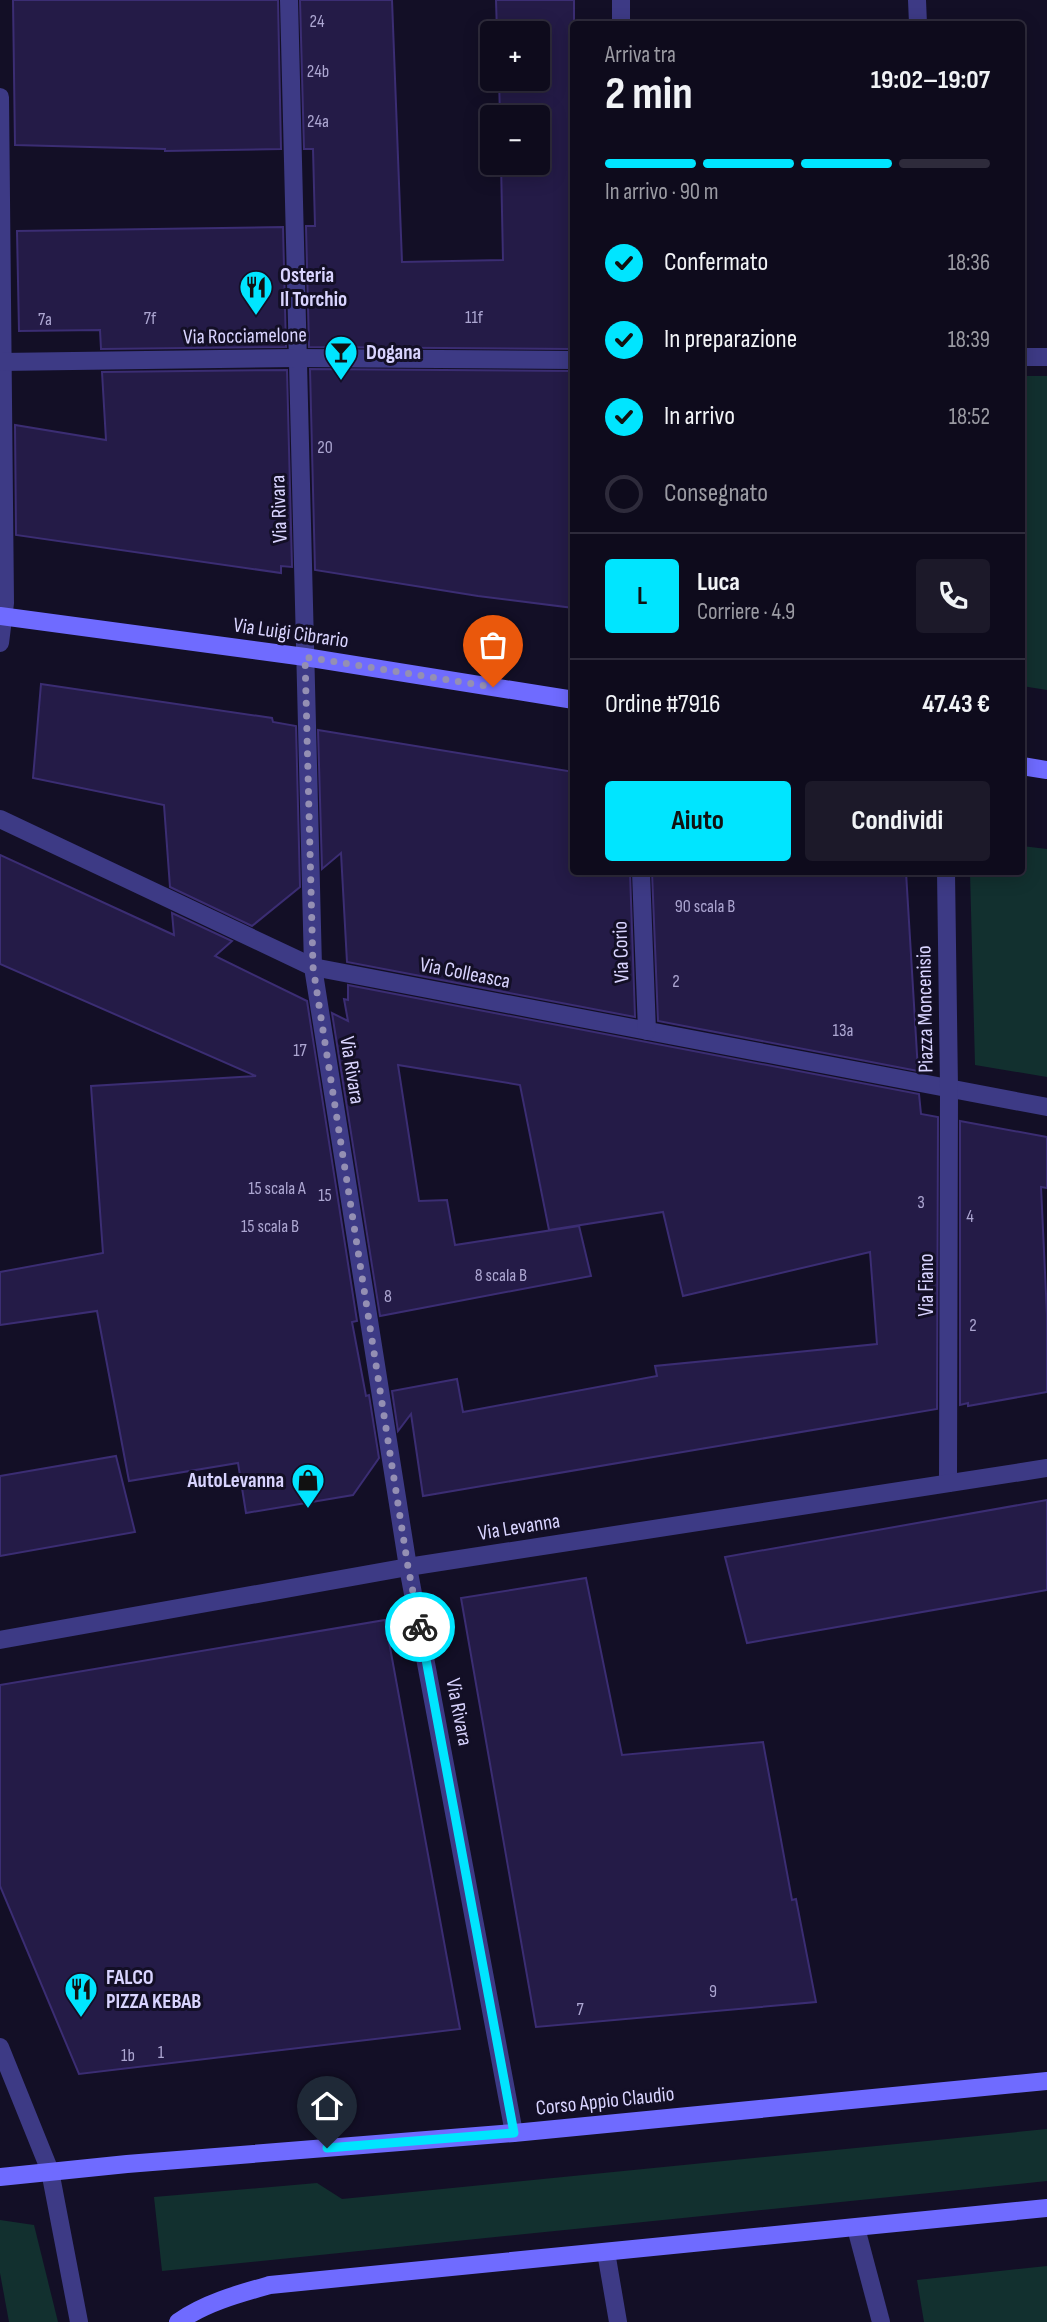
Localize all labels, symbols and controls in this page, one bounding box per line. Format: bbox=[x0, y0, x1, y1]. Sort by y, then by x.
house number: 24 bbox=[310, 11, 325, 32]
map controls bbox=[480, 21, 550, 175]
button: + bbox=[480, 21, 550, 91]
text: Arriva tra bbox=[605, 41, 676, 69]
house number: 24b bbox=[307, 61, 329, 82]
text: 19:02–19:07 bbox=[871, 65, 990, 96]
text: 2 min bbox=[605, 67, 693, 122]
button: − bbox=[480, 105, 550, 175]
house number: 24a bbox=[307, 111, 329, 132]
text: In arrivo · 90 m bbox=[605, 178, 719, 206]
icon: check bbox=[605, 244, 643, 282]
text: Confermato bbox=[664, 247, 768, 278]
text: 18:36 bbox=[948, 249, 990, 277]
place label: Osteria Il Torchio bbox=[280, 263, 347, 312]
restaurant icon: Osteria Il Torchio bbox=[237, 268, 275, 317]
house number: 11f bbox=[465, 307, 484, 328]
house number: 7f bbox=[144, 308, 157, 329]
house number: 7a bbox=[38, 309, 52, 330]
icon: check bbox=[605, 321, 643, 359]
street label: Via Rocciamelone bbox=[183, 322, 307, 350]
text: In preparazione bbox=[664, 324, 797, 355]
text: 18:39 bbox=[948, 326, 990, 354]
bar icon: Dogana bbox=[322, 333, 360, 382]
place label: Dogana bbox=[366, 340, 421, 365]
icon: check bbox=[605, 398, 643, 436]
text: In arrivo bbox=[664, 401, 735, 432]
text: 18:52 bbox=[949, 403, 990, 431]
house number: 20 bbox=[317, 437, 333, 458]
street label: Via Rivara bbox=[265, 475, 293, 543]
text: Consegnato bbox=[664, 478, 768, 509]
button: phone bbox=[916, 559, 990, 633]
text: Luca bbox=[697, 567, 740, 598]
text: L bbox=[637, 581, 647, 612]
text: Corriere · 4.9 bbox=[697, 598, 795, 626]
street label: Via Luigi Cibrario bbox=[232, 613, 350, 653]
pin bbox=[463, 615, 523, 687]
icon: bag bbox=[474, 626, 512, 664]
text: Ordine #7916 bbox=[605, 689, 721, 720]
text: 47.43 € bbox=[922, 689, 990, 720]
button: Aiuto bbox=[605, 781, 791, 861]
button: Condividi bbox=[805, 781, 990, 861]
house number: 90 scala B bbox=[675, 896, 735, 917]
street label: Via Corio bbox=[607, 921, 635, 983]
street label: Piazza Moncenisio bbox=[911, 945, 939, 1073]
street label: Via Colleasca bbox=[418, 952, 512, 994]
house number: 2 bbox=[672, 971, 680, 992]
house number: 13a bbox=[833, 1020, 853, 1041]
street label: Via Rivara bbox=[334, 1034, 370, 1106]
house number: 17 bbox=[293, 1040, 308, 1061]
house number: 15 scala A bbox=[248, 1178, 306, 1199]
house number: 15 bbox=[318, 1185, 332, 1206]
house number: 3 bbox=[917, 1192, 925, 1213]
house number: 4 bbox=[966, 1206, 974, 1227]
house number: 15 scala B bbox=[241, 1216, 299, 1237]
street label: Via Fiano bbox=[914, 1254, 939, 1316]
house number: 8 scala B bbox=[475, 1265, 527, 1286]
house number: 8 bbox=[384, 1286, 392, 1307]
house number: 2 bbox=[969, 1315, 977, 1336]
shop icon: AutoLevanna bbox=[289, 1461, 327, 1510]
place label: AutoLevanna bbox=[187, 1468, 284, 1493]
street label: Via Levanna bbox=[476, 1508, 562, 1546]
courier bbox=[385, 1592, 455, 1662]
icon: bike bbox=[401, 1608, 439, 1646]
street label: Via Rivara bbox=[440, 1676, 478, 1748]
place label: FALCO PIZZA KEBAB bbox=[106, 1965, 201, 2014]
restaurant icon: FALCO PIZZA KEBAB bbox=[62, 1970, 100, 2019]
house number: 9 bbox=[709, 1981, 717, 2002]
house number: 7 bbox=[576, 1999, 584, 2020]
house number: 1 bbox=[158, 2042, 165, 2063]
house number: 1b bbox=[121, 2045, 135, 2066]
pin bbox=[297, 2076, 357, 2148]
street label: Corso Appio Claudio bbox=[535, 2081, 675, 2121]
icon: home bbox=[308, 2087, 346, 2125]

